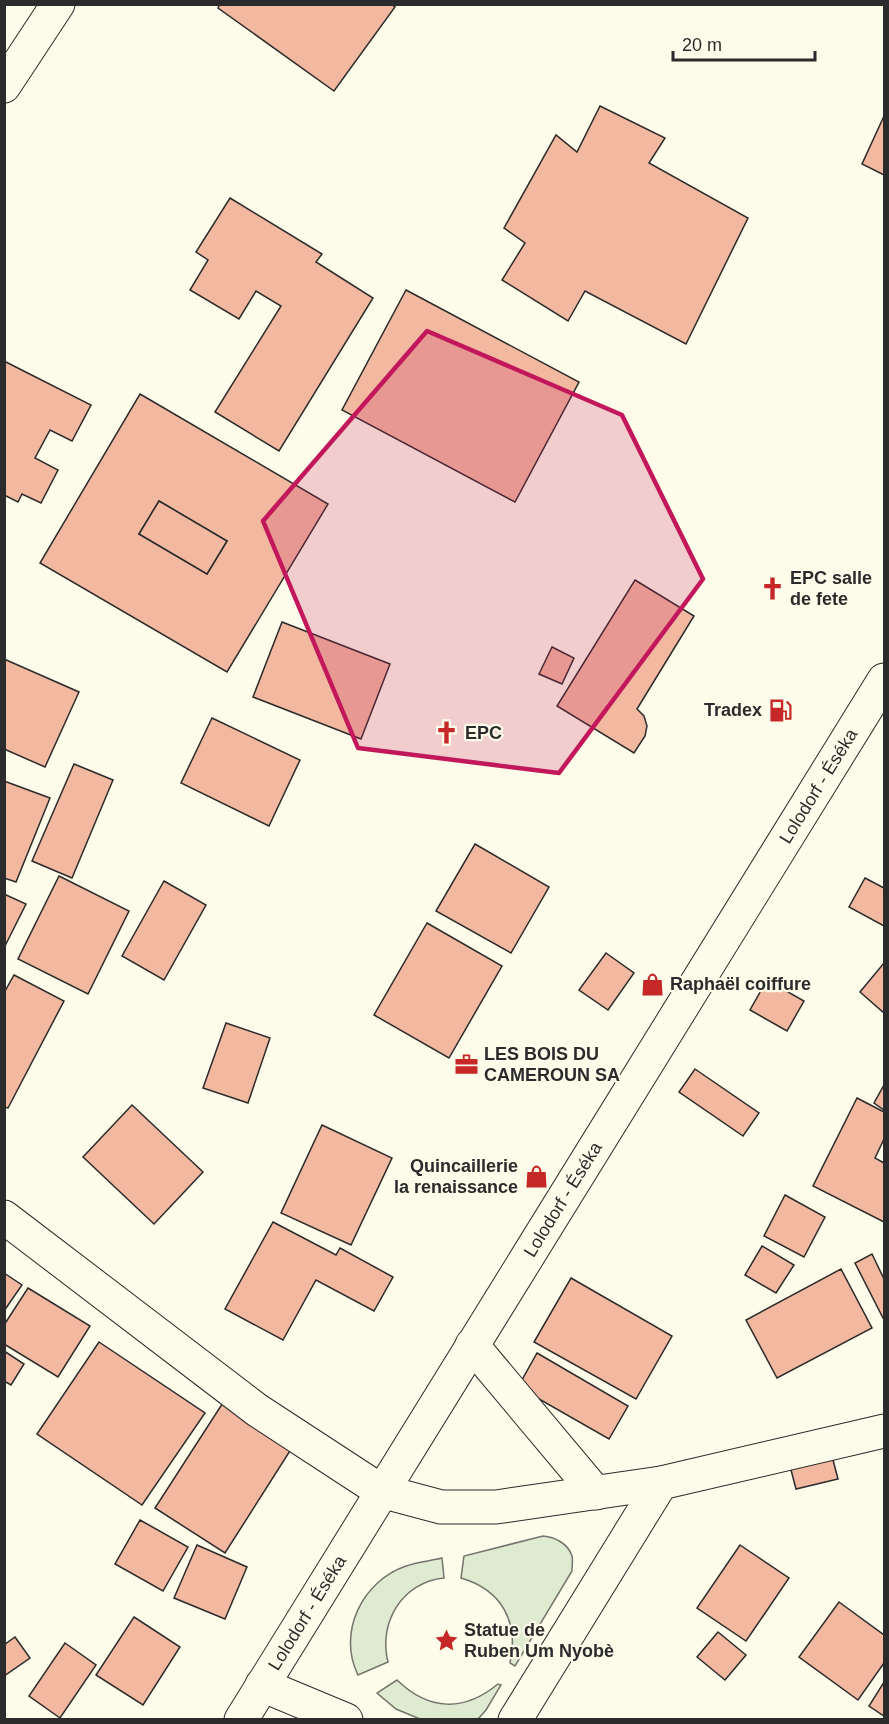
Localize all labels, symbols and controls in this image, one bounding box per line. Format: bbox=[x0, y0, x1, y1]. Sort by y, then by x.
scale bar bbox=[673, 24, 816, 62]
text: 20 m bbox=[682, 35, 722, 55]
place label: EPC salle de fete bbox=[790, 568, 872, 609]
church icon: EPC salle de fete bbox=[759, 575, 785, 601]
fuel station icon: Tradex bbox=[767, 697, 793, 723]
place label: Tradex bbox=[704, 700, 762, 720]
church icon: EPC bbox=[434, 720, 460, 746]
place label: EPC bbox=[465, 723, 502, 743]
street label: Lolodorf - Éséka bbox=[775, 724, 862, 847]
shop icon: Raphaël coiffure bbox=[639, 971, 665, 997]
place label: Raphaël coiffure bbox=[670, 974, 811, 994]
place label: LES BOIS DU CAMEROUN SA bbox=[484, 1044, 620, 1085]
office icon: LES BOIS DU CAMEROUN SA bbox=[453, 1051, 479, 1077]
street label: Lolodorf - Éséka bbox=[520, 1138, 606, 1261]
place label: Quincaillerie la renaissance bbox=[394, 1156, 518, 1197]
shop icon: Quincaillerie la renaissance bbox=[523, 1163, 549, 1189]
street label: Lolodorf - Éséka bbox=[264, 1551, 351, 1674]
place label: Statue de Ruben Um Nyobè bbox=[464, 1620, 614, 1661]
place icon: Statue de Ruben Um Nyobè bbox=[433, 1627, 459, 1653]

